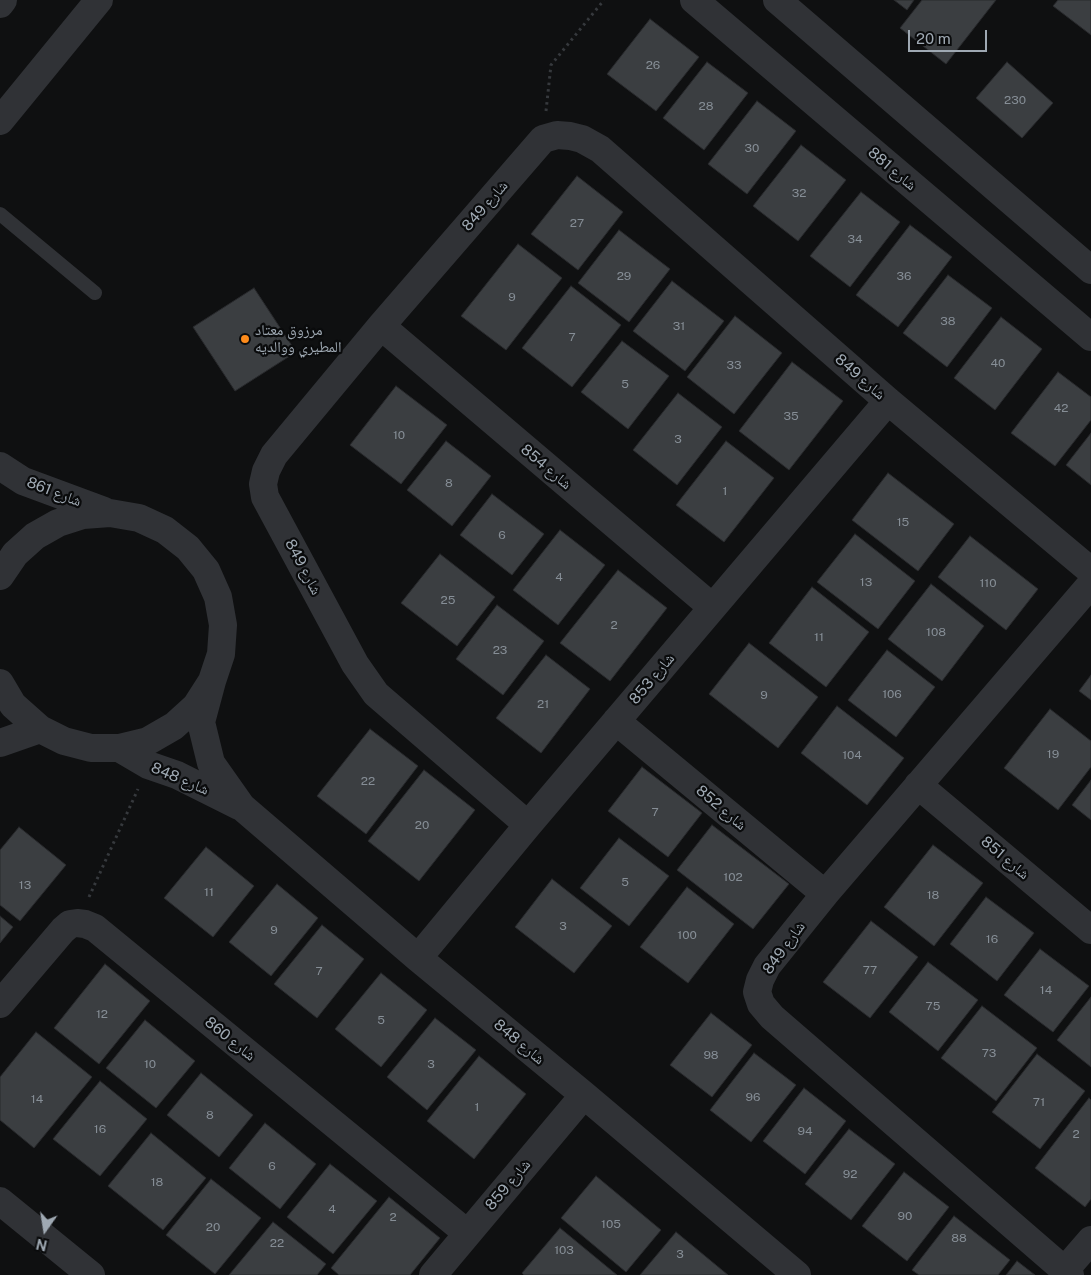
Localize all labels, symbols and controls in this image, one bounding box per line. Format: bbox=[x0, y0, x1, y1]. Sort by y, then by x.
scale bar bbox=[911, 20, 990, 52]
text: 20 m bbox=[916, 30, 951, 47]
house number: 26 bbox=[646, 58, 660, 72]
house number: 230 bbox=[1004, 93, 1026, 107]
house number: 28 bbox=[699, 99, 713, 113]
house number: 30 bbox=[745, 141, 759, 155]
street label: شارع 881 bbox=[864, 144, 920, 194]
street label: شارع 849 bbox=[458, 177, 512, 235]
house number: 32 bbox=[792, 186, 806, 200]
house number: 27 bbox=[570, 216, 584, 230]
house number: 34 bbox=[847, 232, 863, 246]
house number: 29 bbox=[617, 269, 631, 283]
house number: 36 bbox=[897, 269, 911, 283]
house number: 9 bbox=[508, 290, 516, 304]
house number: 38 bbox=[940, 314, 956, 328]
house number: 31 bbox=[673, 319, 685, 333]
place label: مرزوق معتاد المطيري ووالديه bbox=[255, 321, 342, 356]
house number: 7 bbox=[568, 330, 576, 344]
marker: مرزوق معتاد المطيري ووالديه bbox=[239, 333, 251, 345]
street label: شارع 849 bbox=[831, 350, 889, 404]
house number: 40 bbox=[991, 356, 1005, 370]
house number: 33 bbox=[726, 358, 742, 372]
house number: 5 bbox=[621, 377, 629, 391]
house number: 42 bbox=[1054, 401, 1068, 415]
house number: 35 bbox=[783, 409, 799, 423]
house number: 10 bbox=[393, 428, 405, 442]
house number: 3 bbox=[674, 432, 682, 446]
street label: شارع 854 bbox=[517, 441, 575, 493]
street label: شارع 861 bbox=[24, 473, 84, 511]
house number: 8 bbox=[445, 476, 453, 490]
house number: 1 bbox=[723, 484, 727, 498]
house number: 15 bbox=[897, 515, 909, 529]
house number: 6 bbox=[498, 528, 506, 542]
street label: شارع 849 bbox=[281, 536, 325, 598]
house number: 4 bbox=[555, 570, 563, 584]
house number: 13 bbox=[860, 575, 872, 589]
house number: 110 bbox=[979, 576, 997, 590]
house number: 25 bbox=[441, 593, 455, 607]
house number: 2 bbox=[610, 618, 618, 632]
house number: 108 bbox=[926, 625, 946, 639]
house number: 11 bbox=[814, 630, 824, 644]
house number: 23 bbox=[493, 643, 507, 657]
street label: شارع 853 bbox=[626, 650, 678, 708]
house number: 106 bbox=[882, 687, 902, 701]
house number: 9 bbox=[760, 688, 768, 702]
house number: 21 bbox=[537, 697, 549, 711]
house number: 19 bbox=[1047, 747, 1059, 761]
house number: 104 bbox=[842, 748, 862, 762]
street label: شارع 848 bbox=[148, 759, 212, 799]
house number: 22 bbox=[361, 774, 375, 788]
street label: شارع 852 bbox=[692, 782, 750, 834]
house number: 7 bbox=[651, 805, 659, 819]
house number: 20 bbox=[415, 818, 429, 832]
street label: شارع 851 bbox=[977, 833, 1033, 883]
house number: 102 bbox=[723, 870, 743, 884]
house number: 5 bbox=[621, 875, 629, 889]
house number: 13 bbox=[19, 878, 31, 892]
house number: 11 bbox=[204, 885, 214, 899]
house number: 18 bbox=[927, 888, 939, 902]
street label: شارع 849 bbox=[759, 918, 809, 978]
house number: 3 bbox=[559, 919, 567, 933]
house number: 9 bbox=[270, 923, 278, 937]
house number: 100 bbox=[677, 928, 697, 942]
house number: 16 bbox=[986, 932, 998, 946]
house number: 77 bbox=[863, 963, 877, 977]
house number: 7 bbox=[315, 964, 323, 978]
house number: 14 bbox=[1040, 983, 1052, 997]
house number: 75 bbox=[926, 999, 940, 1013]
house number: 12 bbox=[96, 1007, 108, 1021]
street label: شارع 860 bbox=[201, 1013, 259, 1065]
house number: 5 bbox=[377, 1013, 385, 1027]
street label: شارع 848 bbox=[490, 1016, 548, 1068]
house number: 73 bbox=[982, 1046, 996, 1060]
house number: 98 bbox=[703, 1048, 719, 1062]
house number: 10 bbox=[144, 1057, 156, 1071]
house number: 3 bbox=[427, 1057, 435, 1071]
house number: 96 bbox=[746, 1090, 760, 1104]
house number: 14 bbox=[31, 1092, 43, 1106]
house number: 71 bbox=[1033, 1095, 1045, 1109]
house number: 1 bbox=[475, 1100, 479, 1114]
house number: 8 bbox=[206, 1108, 214, 1122]
house number: 16 bbox=[94, 1122, 106, 1136]
house number: 94 bbox=[797, 1124, 813, 1138]
house number: 2 bbox=[1072, 1127, 1080, 1141]
street label: شارع 859 bbox=[482, 1156, 534, 1214]
house number: 6 bbox=[268, 1159, 276, 1173]
house number: 92 bbox=[843, 1167, 857, 1181]
house number: 18 bbox=[151, 1175, 163, 1189]
house number: 4 bbox=[328, 1202, 336, 1216]
north arrow bbox=[20, 1205, 70, 1255]
house number: 90 bbox=[898, 1209, 912, 1223]
house number: 2 bbox=[389, 1210, 397, 1224]
house number: 105 bbox=[601, 1217, 621, 1231]
house number: 20 bbox=[206, 1220, 220, 1234]
house number: 88 bbox=[951, 1231, 967, 1245]
text: N bbox=[34, 1236, 49, 1254]
house number: 22 bbox=[270, 1236, 284, 1250]
house number: 103 bbox=[554, 1243, 574, 1257]
house number: 3 bbox=[676, 1247, 684, 1261]

